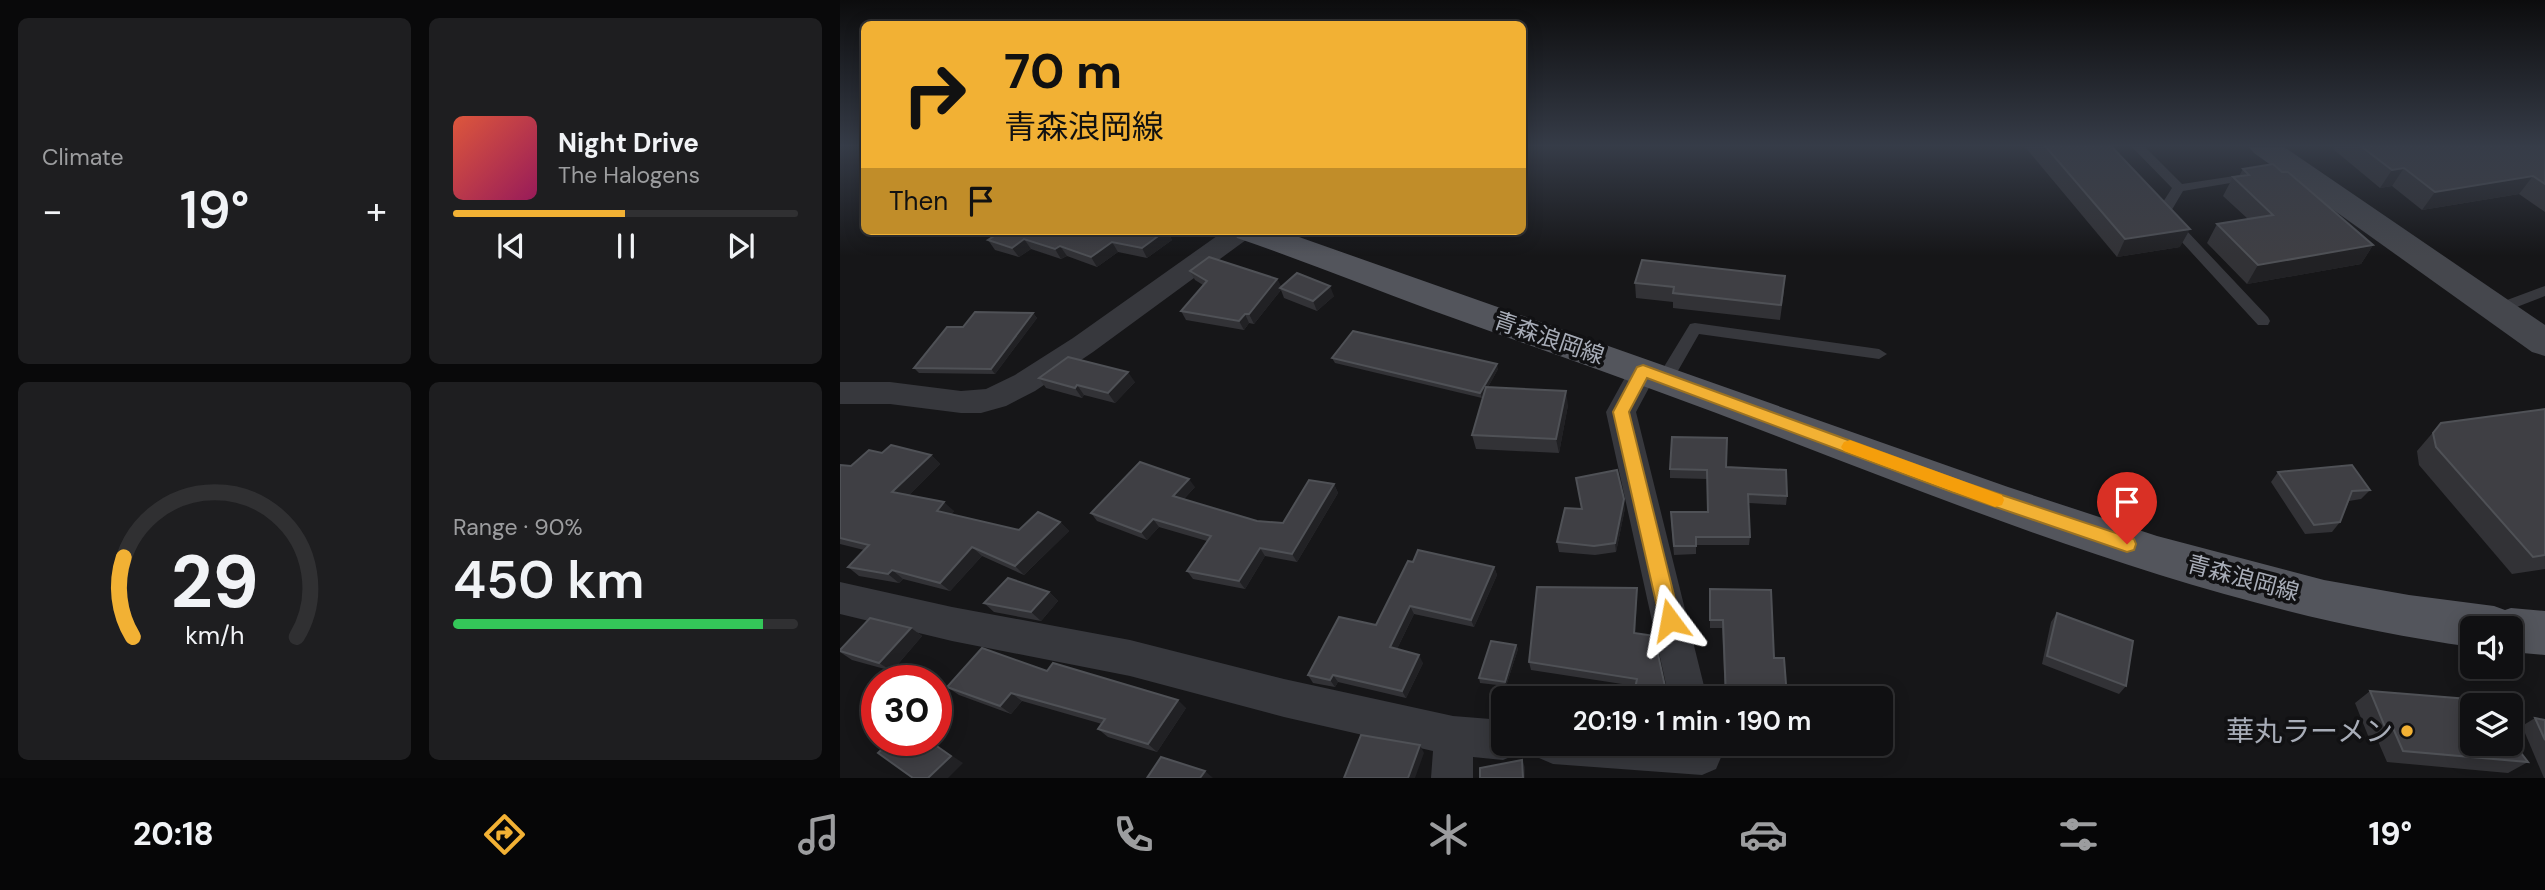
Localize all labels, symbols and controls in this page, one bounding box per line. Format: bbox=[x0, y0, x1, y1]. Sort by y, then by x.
text: 70 m bbox=[1004, 39, 1122, 103]
icon: right bbox=[889, 49, 980, 140]
text: 青森浪岡線 bbox=[1004, 106, 1164, 148]
text: Night Drive bbox=[558, 126, 699, 160]
text: Climate bbox=[42, 142, 124, 172]
text: The Halogens bbox=[558, 160, 700, 190]
text: 19° bbox=[180, 176, 249, 244]
icon: arrive bbox=[962, 182, 1000, 220]
text: Then bbox=[889, 184, 948, 218]
text: − bbox=[42, 186, 63, 236]
text: + bbox=[366, 186, 387, 236]
icon: previous bbox=[492, 227, 530, 265]
icon: pause bbox=[607, 227, 645, 265]
icon: next bbox=[722, 227, 760, 265]
street label: 青森浪岡線 bbox=[1490, 305, 1608, 371]
pin bbox=[2097, 472, 2157, 544]
icon: arrive bbox=[2108, 483, 2146, 521]
text: Range · 90% bbox=[453, 512, 583, 542]
text: 29 bbox=[171, 535, 258, 630]
text: 450 km bbox=[453, 546, 644, 614]
street label: 青森浪岡線 bbox=[2184, 549, 2302, 607]
position arrow bbox=[1633, 583, 1707, 657]
map controls bbox=[2460, 616, 2523, 756]
button: sound bbox=[2460, 616, 2523, 679]
text: km/h bbox=[185, 619, 244, 652]
speed limit sign: 30 bbox=[861, 665, 952, 756]
button: layers bbox=[2460, 693, 2523, 756]
text: 20:19 · 1 min · 190 m bbox=[1573, 704, 1811, 738]
place label: 華丸ラーメン bbox=[2226, 713, 2393, 750]
marker: 華丸ラーメン bbox=[2399, 723, 2415, 739]
icon: directions bbox=[480, 810, 529, 859]
icon: music bbox=[794, 810, 843, 859]
icon: phone bbox=[1109, 810, 1158, 859]
icon: climate bbox=[1424, 810, 1473, 859]
icon: car bbox=[1739, 810, 1788, 859]
icon: filters bbox=[2054, 810, 2103, 859]
text: 20:18 bbox=[133, 813, 214, 855]
text: 19° bbox=[2369, 813, 2412, 855]

